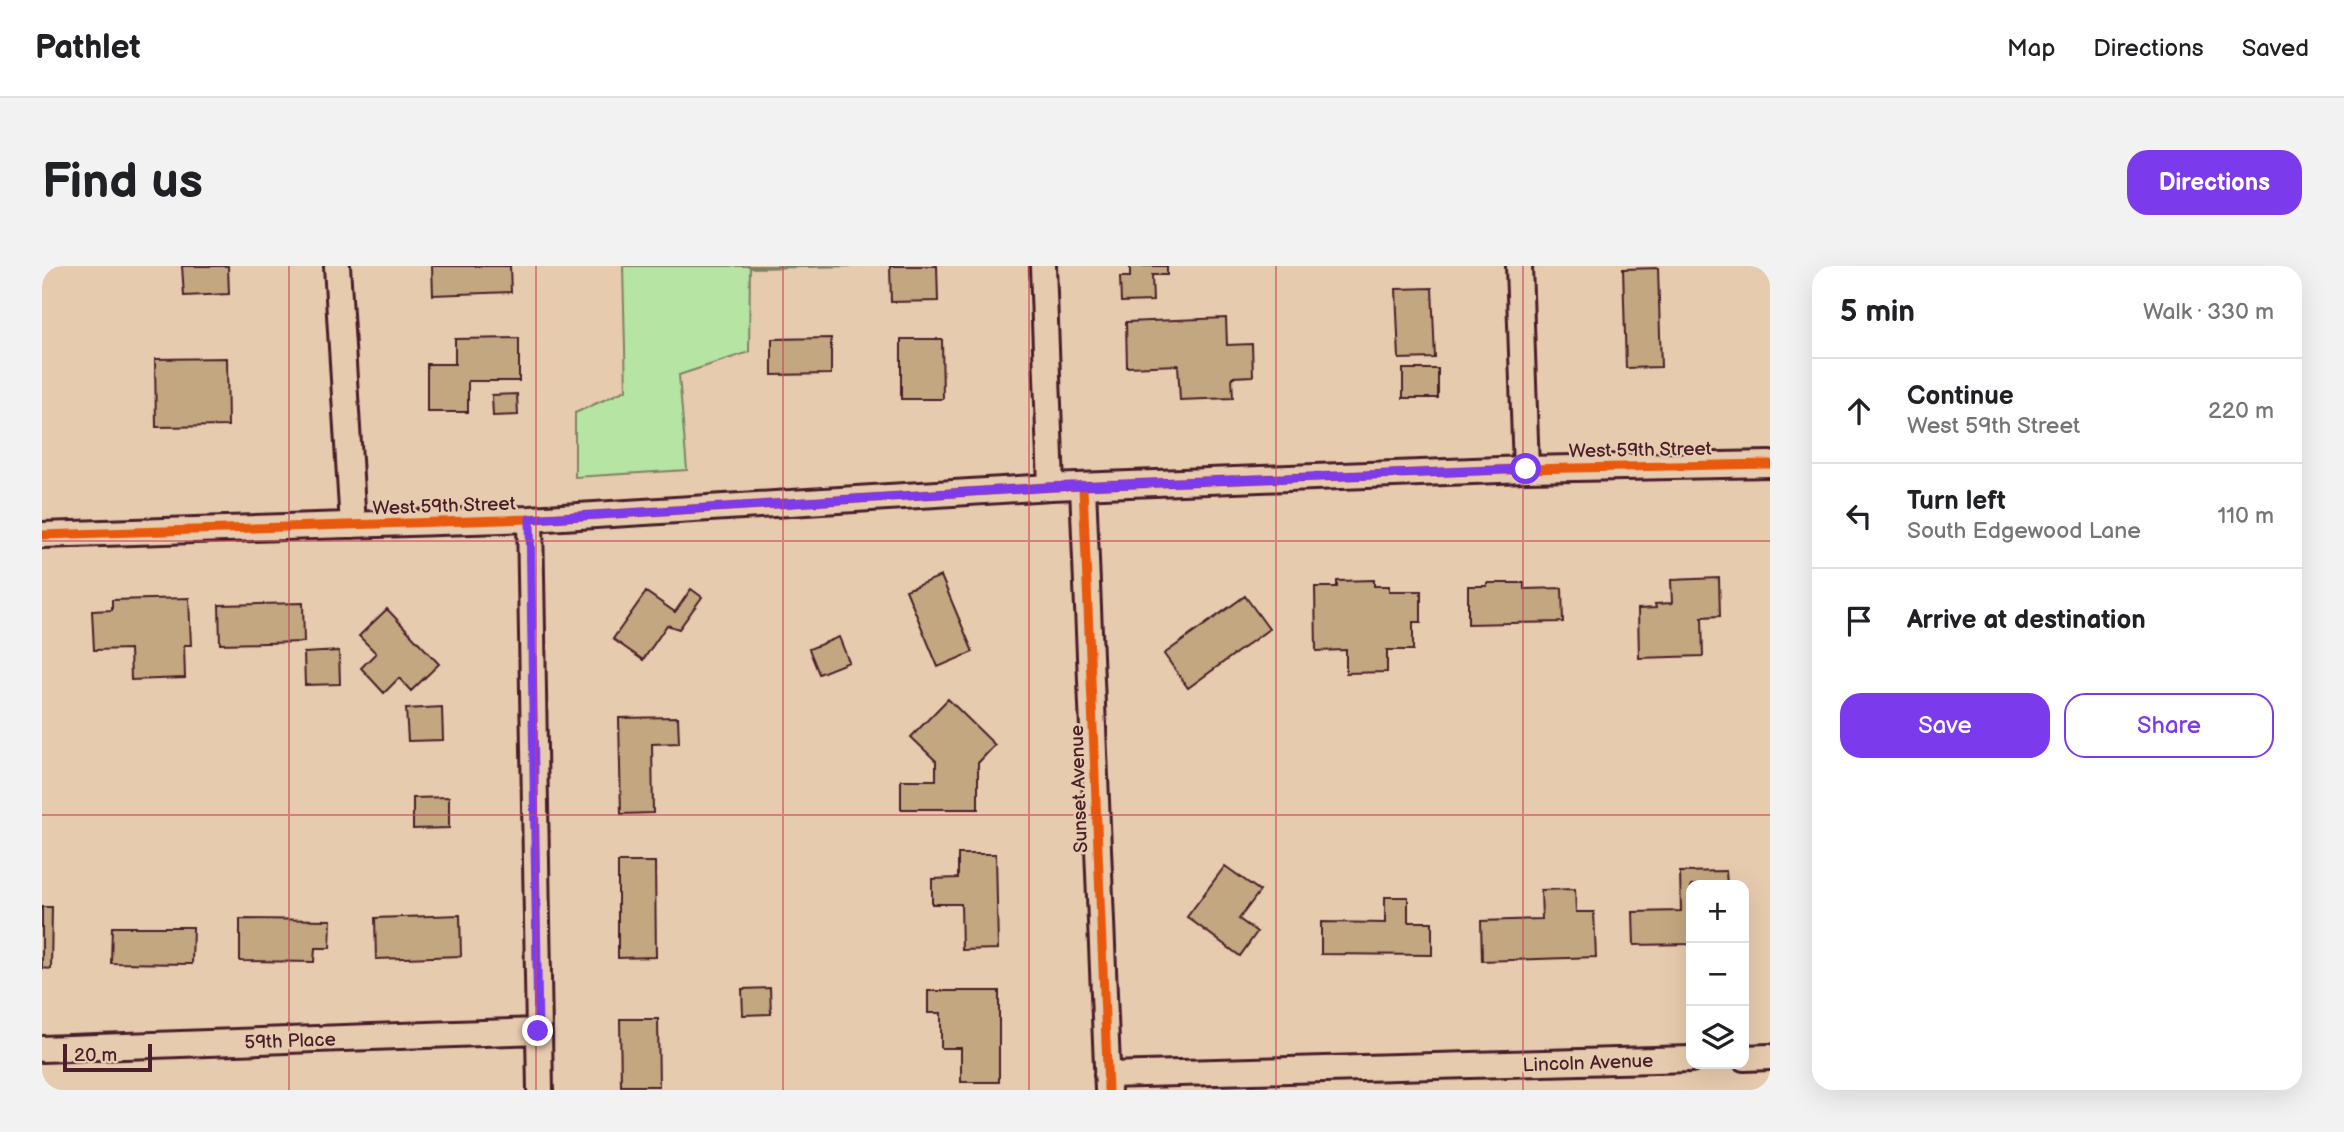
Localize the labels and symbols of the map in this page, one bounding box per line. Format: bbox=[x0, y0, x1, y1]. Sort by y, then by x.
street label: West 59th Street bbox=[1568, 438, 1712, 463]
route start bbox=[1510, 453, 1541, 484]
street label: West 59th Street bbox=[372, 493, 516, 520]
street label: Sunset Avenue bbox=[1066, 724, 1093, 853]
route end bbox=[522, 1015, 553, 1046]
street label: 59th Place bbox=[244, 1028, 336, 1055]
scale bar bbox=[63, 1041, 152, 1073]
street label: Lincoln Avenue bbox=[1522, 1050, 1654, 1077]

